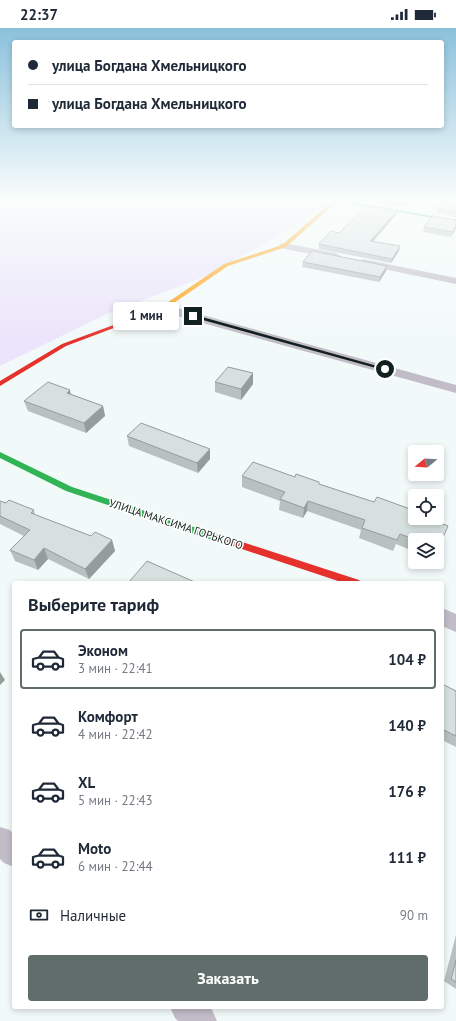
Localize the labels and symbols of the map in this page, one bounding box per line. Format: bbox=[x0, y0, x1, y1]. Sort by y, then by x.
callout: 1 мин bbox=[113, 302, 179, 330]
route end bbox=[184, 307, 202, 325]
route start bbox=[376, 360, 394, 378]
north arrow bbox=[408, 445, 444, 481]
street label: УЛИЦА МАКСИМА ГОРЬКОГО bbox=[107, 496, 245, 552]

